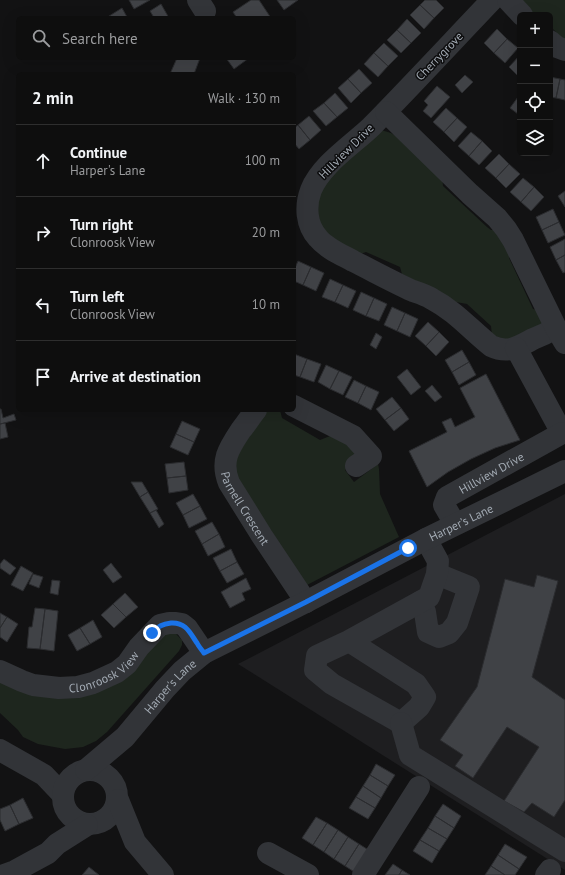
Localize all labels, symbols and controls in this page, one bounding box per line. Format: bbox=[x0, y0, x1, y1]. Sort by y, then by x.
map controls bbox=[517, 12, 553, 156]
button: + bbox=[517, 12, 553, 48]
search box bbox=[16, 16, 296, 60]
icon: search bbox=[30, 27, 52, 49]
text: Search here bbox=[62, 29, 138, 48]
street label: Cherrygrove bbox=[412, 29, 466, 83]
button: − bbox=[517, 48, 553, 84]
button: locate bbox=[517, 84, 553, 120]
text: 2 min bbox=[32, 87, 73, 109]
text: Walk · 130 m bbox=[208, 90, 280, 107]
street label: Hillview Drive bbox=[315, 120, 377, 182]
button: layers bbox=[517, 120, 553, 156]
text: Continue bbox=[70, 143, 127, 162]
icon: ahead bbox=[32, 150, 54, 172]
text: 100 m bbox=[245, 152, 280, 169]
text: Harper's Lane bbox=[70, 162, 145, 179]
text: Turn right bbox=[70, 215, 133, 234]
icon: right bbox=[32, 222, 54, 244]
text: 20 m bbox=[252, 224, 280, 241]
text: Clonroosk View bbox=[70, 234, 155, 251]
text: Turn left bbox=[70, 287, 124, 306]
icon: left bbox=[32, 294, 54, 316]
text: 10 m bbox=[252, 296, 280, 313]
text: Clonroosk View bbox=[70, 306, 155, 323]
icon: arrive bbox=[32, 366, 54, 388]
text: Arrive at destination bbox=[70, 367, 201, 386]
street label: Hillview Drive bbox=[456, 448, 526, 497]
street label: Parnell Crescent bbox=[218, 470, 273, 547]
street label: Harper's Lane bbox=[426, 500, 495, 544]
route start bbox=[399, 539, 417, 557]
route end bbox=[143, 624, 161, 642]
street label: Clonroosk View bbox=[68, 648, 142, 695]
street label: Harper's Lane bbox=[140, 655, 199, 716]

